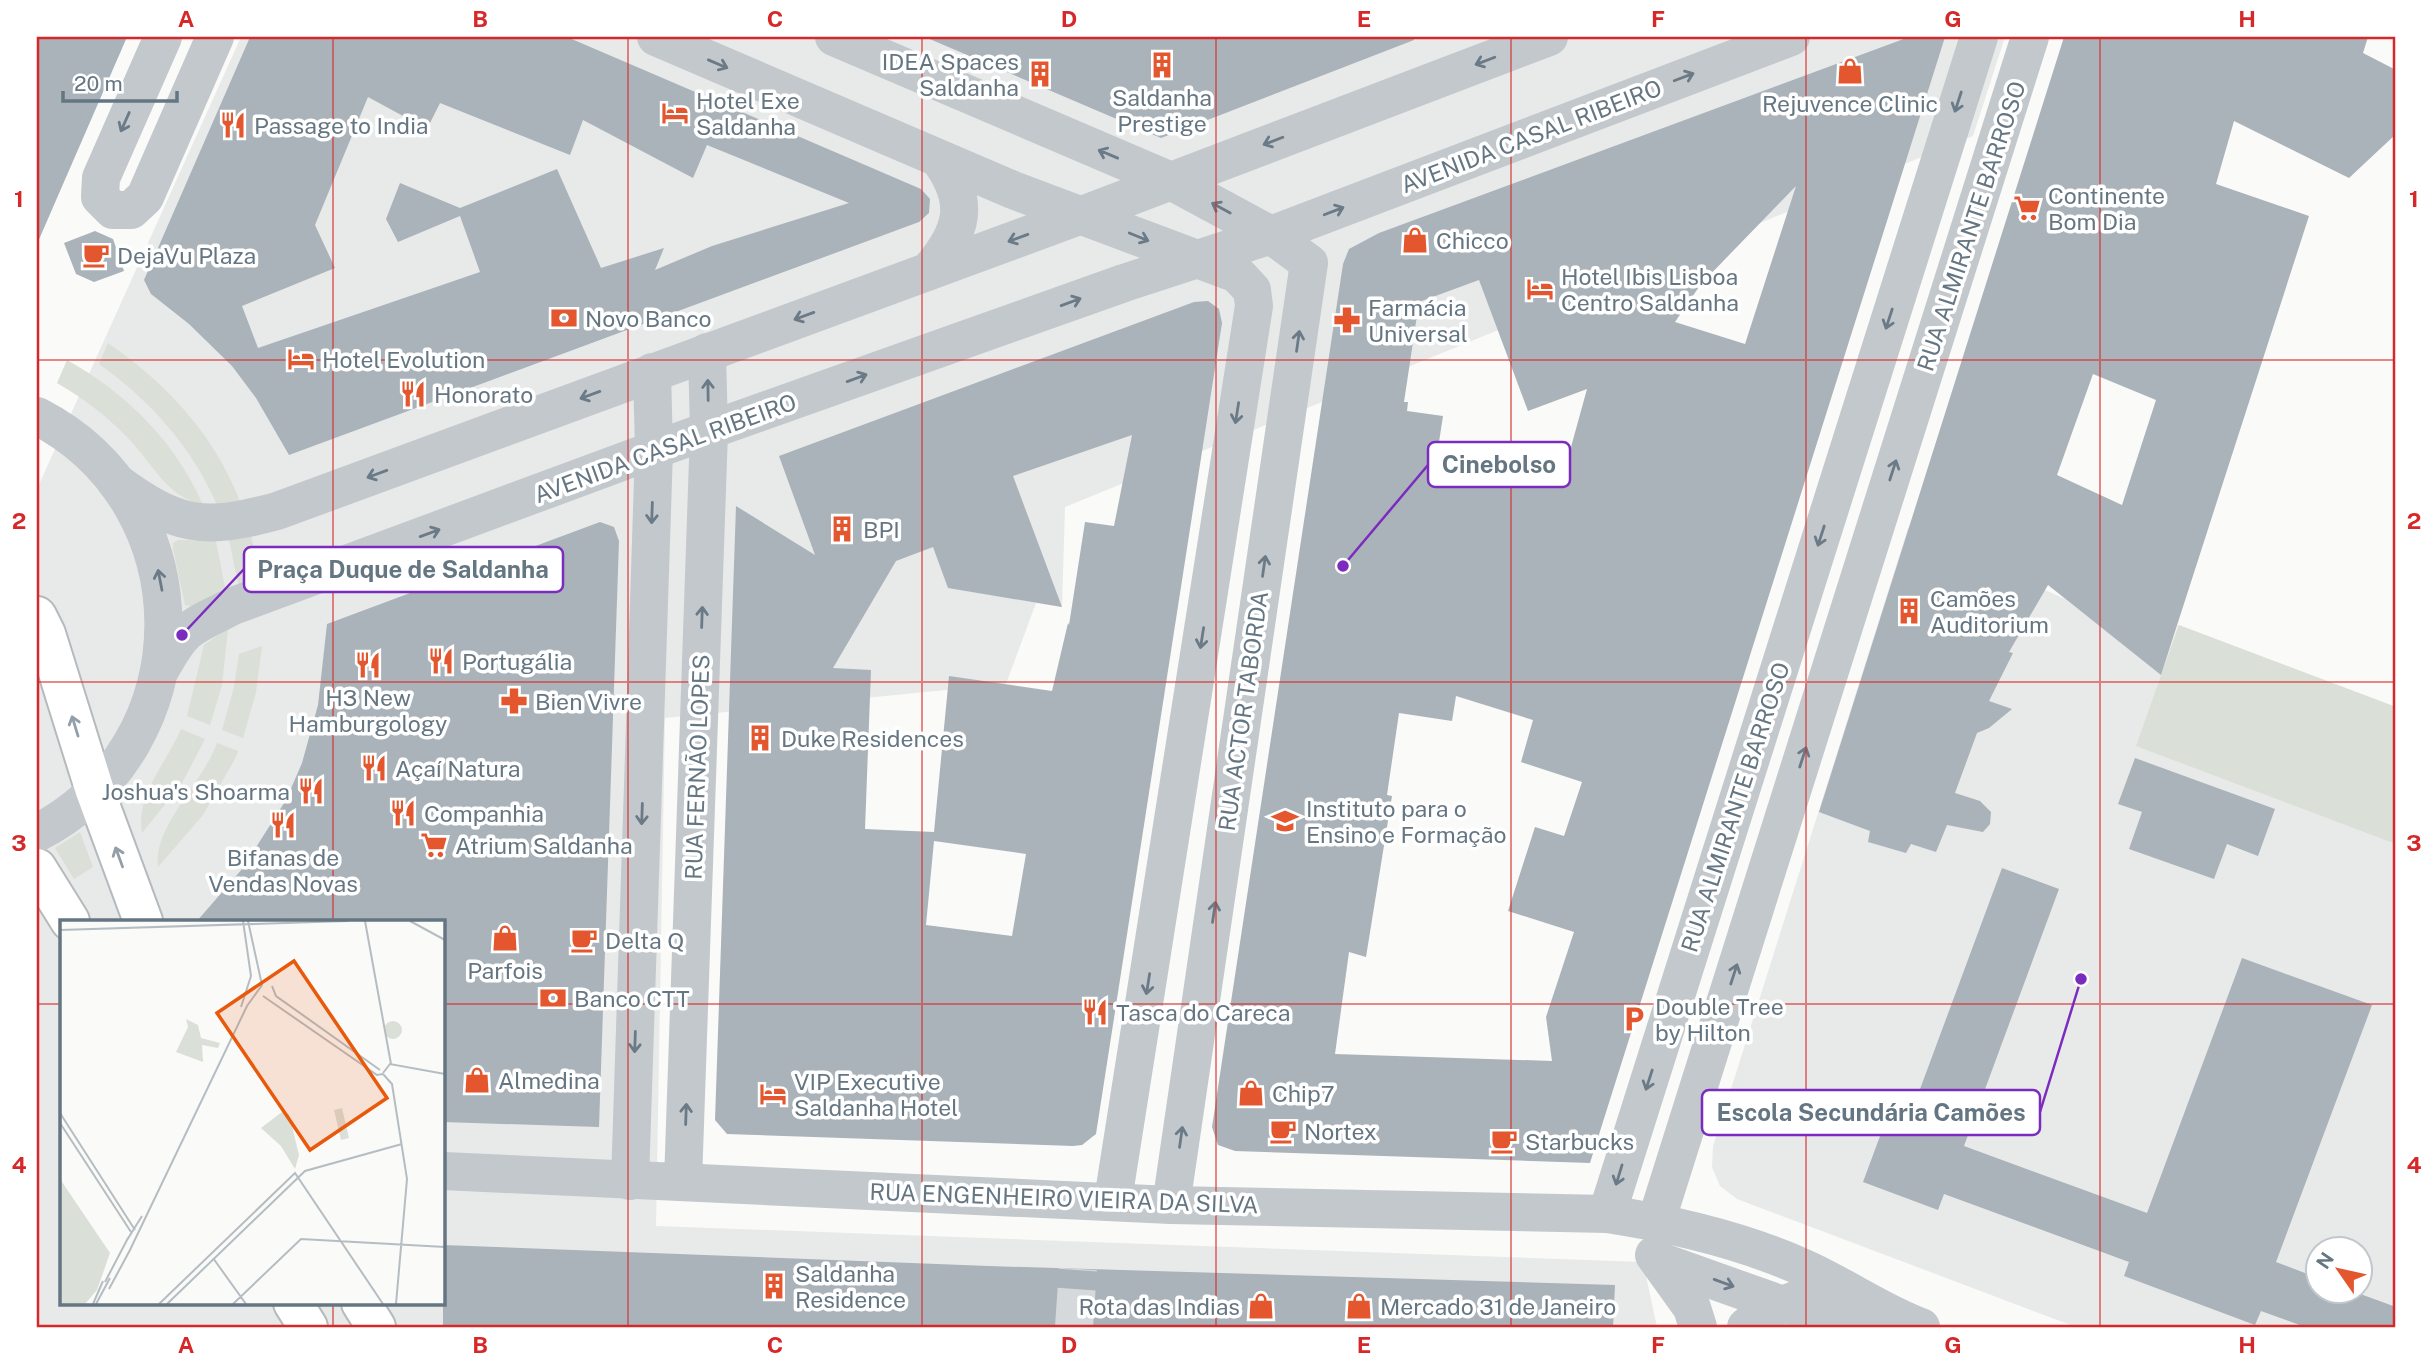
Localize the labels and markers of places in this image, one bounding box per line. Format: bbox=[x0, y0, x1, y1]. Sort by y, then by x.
place label: IDEA Spaces Saldanha bbox=[882, 48, 1019, 101]
building icon: Saldanha Prestige bbox=[1147, 50, 1177, 80]
shop icon: Rejuvence Clinic bbox=[1835, 56, 1865, 86]
building icon: IDEA Spaces Saldanha bbox=[1025, 59, 1055, 89]
place label: Saldanha Prestige bbox=[1112, 84, 1212, 137]
place label: Hotel Exe Saldanha bbox=[696, 87, 800, 140]
place label: Rejuvence Clinic bbox=[1762, 90, 1938, 117]
hotel icon: Hotel Exe Saldanha bbox=[660, 98, 690, 128]
restaurant icon: Passage to India bbox=[218, 110, 248, 140]
place label: Passage to India bbox=[254, 112, 429, 139]
place label: Continente Bom Dia bbox=[2048, 182, 2165, 235]
supermarket icon: Continente Bom Dia bbox=[2012, 193, 2042, 223]
shop icon: Chicco bbox=[1400, 225, 1430, 255]
place label: Chicco bbox=[1436, 227, 1509, 254]
cafe icon: DejaVu Plaza bbox=[81, 240, 111, 270]
place label: DejaVu Plaza bbox=[117, 242, 256, 269]
place label: Hotel Ibis Lisboa Centro Saldanha bbox=[1561, 263, 1739, 316]
hotel icon: Hotel Ibis Lisboa Centro Saldanha bbox=[1525, 274, 1555, 304]
place label: Farmácia Universal bbox=[1368, 294, 1468, 347]
bank icon: Novo Banco bbox=[549, 303, 579, 333]
place label: Novo Banco bbox=[585, 305, 712, 332]
pharmacy icon: Farmácia Universal bbox=[1332, 305, 1362, 335]
hotel icon: Hotel Evolution bbox=[286, 344, 316, 374]
place label: Hotel Evolution bbox=[322, 346, 485, 373]
restaurant icon: Honorato bbox=[398, 379, 428, 409]
place label: Honorato bbox=[434, 381, 533, 408]
callout: Cinebolso bbox=[1428, 442, 1570, 487]
building icon: BPI bbox=[827, 514, 857, 544]
place label: BPI bbox=[863, 516, 900, 543]
callout: Praça Duque de Saldanha bbox=[244, 547, 563, 592]
place label: Camões Auditorium bbox=[1930, 585, 2049, 638]
building icon: Camões Auditorium bbox=[1894, 596, 1924, 626]
restaurant icon: Portugália bbox=[426, 646, 456, 676]
place label: Portugália bbox=[462, 648, 572, 675]
restaurant icon: H3 New Hamburgology bbox=[353, 650, 383, 680]
place label: H3 New Hamburgology bbox=[289, 684, 447, 737]
pharmacy icon: Bien Vivre bbox=[499, 686, 529, 716]
place label: Bien Vivre bbox=[535, 688, 642, 715]
building icon: Duke Residences bbox=[745, 723, 775, 753]
place label: Duke Residences bbox=[781, 725, 964, 752]
restaurant icon: Açaí Natura bbox=[359, 753, 389, 783]
place label: Açaí Natura bbox=[395, 755, 520, 782]
restaurant icon: Joshua's Shoarma bbox=[296, 776, 326, 806]
place label: Joshua's Shoarma bbox=[101, 778, 290, 805]
place label: Instituto para o Ensino e Formação bbox=[1306, 795, 1506, 848]
restaurant icon: Companhia bbox=[388, 798, 418, 828]
place label: Companhia bbox=[424, 800, 544, 827]
school or university icon: Instituto para o Ensino e Formação bbox=[1270, 806, 1300, 836]
restaurant icon: Bifanas de Vendas Novas bbox=[268, 810, 298, 840]
supermarket icon: Atrium Saldanha bbox=[419, 830, 449, 860]
place label: Atrium Saldanha bbox=[455, 832, 633, 859]
place label: Bifanas de Vendas Novas bbox=[208, 844, 358, 897]
shop icon: Parfois bbox=[490, 923, 520, 953]
cafe icon: Delta Q bbox=[569, 925, 599, 955]
place label: Delta Q bbox=[605, 927, 684, 954]
place label: Parfois bbox=[467, 957, 543, 984]
bank icon: Banco CTT bbox=[538, 983, 568, 1013]
place label: Banco CTT bbox=[574, 985, 690, 1012]
place label: Double Tree by Hilton bbox=[1655, 993, 1784, 1046]
restaurant icon: Tasca do Careca bbox=[1080, 997, 1110, 1027]
place label: Tasca do Careca bbox=[1116, 999, 1290, 1026]
parking icon: Double Tree by Hilton bbox=[1619, 1004, 1649, 1034]
shop icon: Almedina bbox=[462, 1065, 492, 1095]
place label: Almedina bbox=[498, 1067, 600, 1094]
place label: VIP Executive Saldanha Hotel bbox=[794, 1068, 958, 1121]
shop icon: Chip7 bbox=[1236, 1078, 1266, 1108]
hotel icon: VIP Executive Saldanha Hotel bbox=[758, 1079, 788, 1109]
place label: Chip7 bbox=[1272, 1080, 1334, 1107]
callout: Escola Secundária Camões bbox=[1702, 1090, 2040, 1135]
cafe icon: Nortex bbox=[1268, 1116, 1298, 1146]
place label: Nortex bbox=[1304, 1118, 1377, 1145]
cafe icon: Starbucks bbox=[1489, 1126, 1519, 1156]
place label: Starbucks bbox=[1525, 1128, 1634, 1155]
place label: Saldanha Residence bbox=[795, 1260, 906, 1313]
building icon: Saldanha Residence bbox=[759, 1271, 789, 1301]
shop icon: Rota das Indias bbox=[1246, 1291, 1276, 1321]
shop icon: Mercado 31 de Janeiro bbox=[1344, 1291, 1374, 1321]
place label: Rota das Indias bbox=[1078, 1293, 1240, 1320]
place label: Mercado 31 de Janeiro bbox=[1380, 1293, 1616, 1320]

